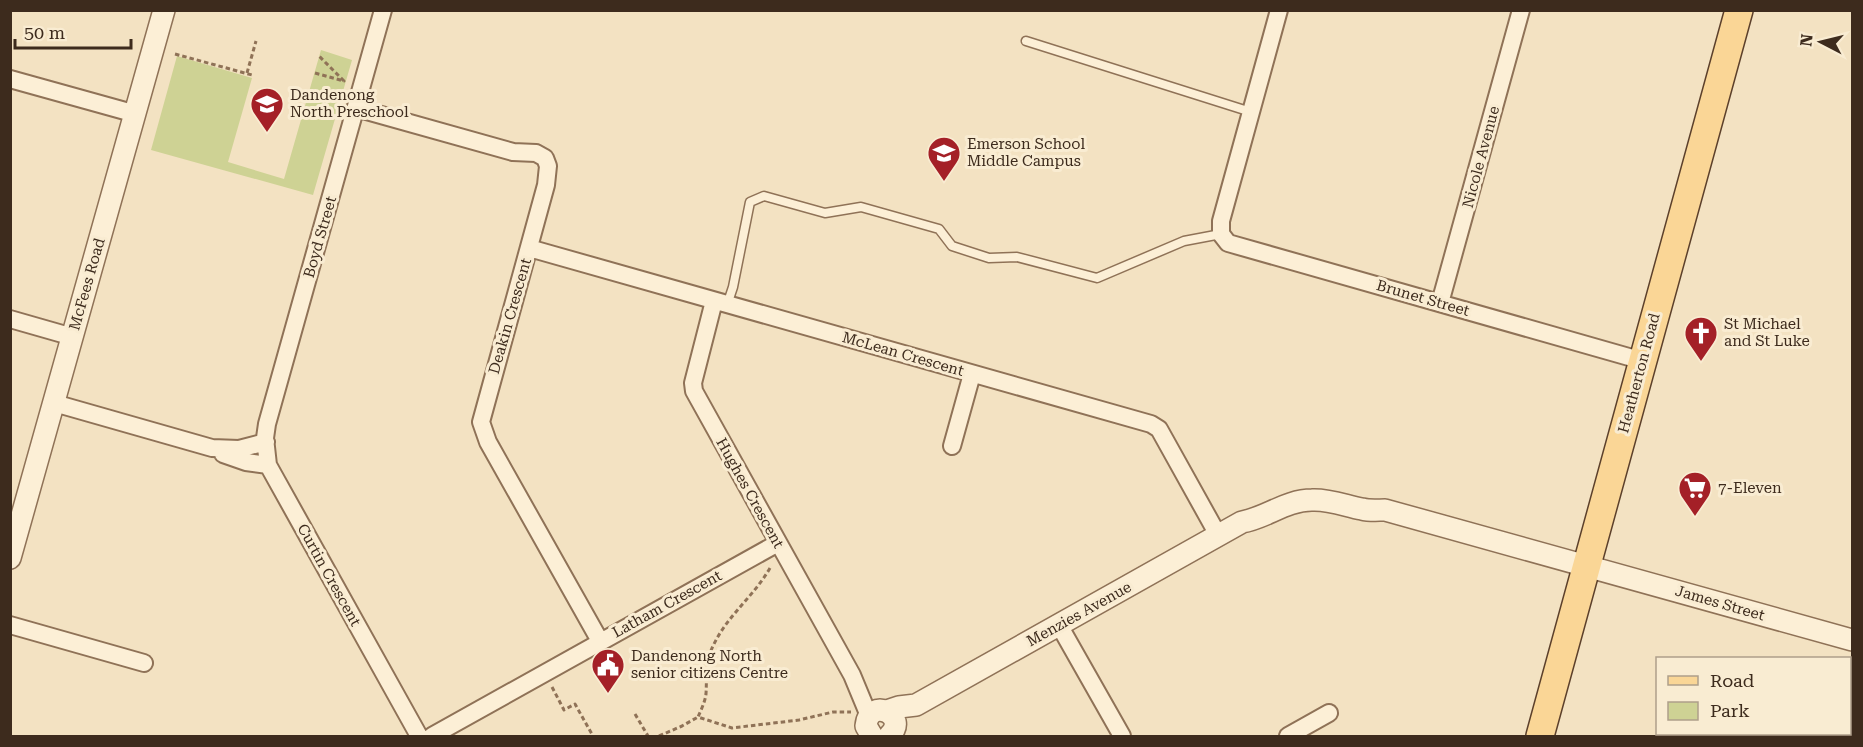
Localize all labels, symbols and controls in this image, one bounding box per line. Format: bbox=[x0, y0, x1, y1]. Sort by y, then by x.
scale bar bbox=[15, 12, 130, 50]
north arrow bbox=[1791, 12, 1851, 72]
text: 50 m bbox=[24, 22, 65, 43]
text: N bbox=[1796, 33, 1817, 48]
school or university icon: Dandenong North Preschool bbox=[249, 86, 285, 133]
place label: Dandenong North Preschool bbox=[290, 86, 409, 121]
street label: Nicole Avenue bbox=[1459, 104, 1503, 210]
school or university icon: Emerson School Middle Campus bbox=[926, 135, 962, 182]
place label: Emerson School Middle Campus bbox=[967, 135, 1085, 170]
street label: Boyd Street bbox=[300, 194, 340, 280]
street label: McFees Road bbox=[65, 235, 109, 332]
street label: Deakin Crescent bbox=[485, 256, 535, 376]
street label: Brunet Street bbox=[1374, 276, 1472, 320]
street label: Heatherton Road bbox=[1614, 311, 1664, 435]
church icon: St Michael and St Luke bbox=[1683, 315, 1719, 362]
place label: St Michael and St Luke bbox=[1724, 315, 1810, 350]
street label: McLean Crescent bbox=[840, 328, 966, 380]
street label: Hughes Crescent bbox=[712, 435, 788, 552]
supermarket icon: 7-Eleven bbox=[1677, 470, 1713, 517]
place label: 7-Eleven bbox=[1718, 479, 1782, 497]
street label: Curtin Crescent bbox=[293, 521, 365, 630]
street label: Latham Crescent bbox=[609, 566, 725, 642]
street label: Menzies Avenue bbox=[1024, 578, 1134, 650]
street label: James Street bbox=[1673, 582, 1767, 624]
public building icon: Dandenong North senior citizens Centre bbox=[590, 647, 626, 694]
place label: Dandenong North senior citizens Centre bbox=[631, 647, 788, 682]
legend bbox=[1656, 657, 1851, 735]
text: Road bbox=[1710, 670, 1755, 691]
text: Park bbox=[1710, 700, 1750, 721]

